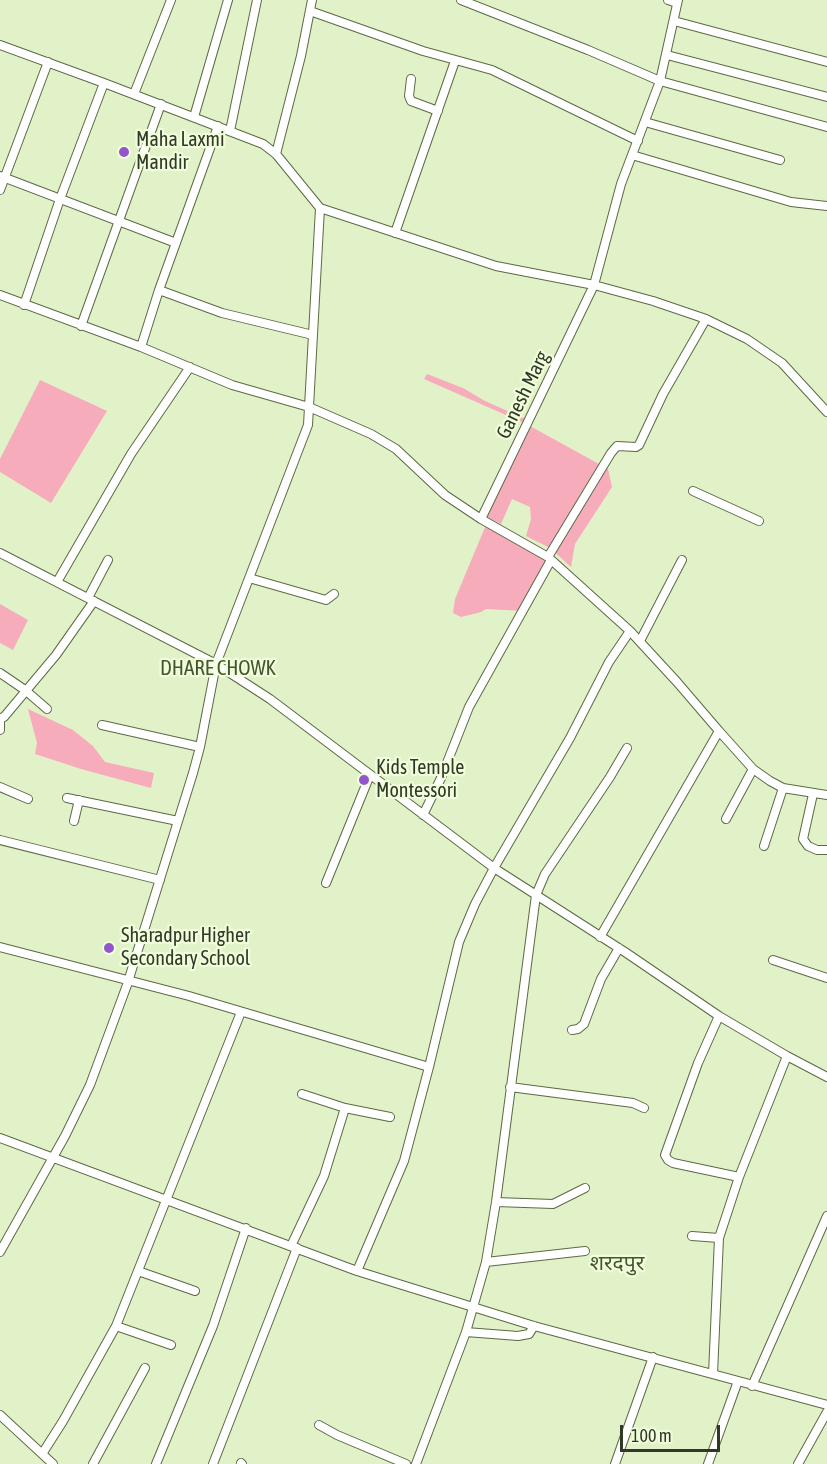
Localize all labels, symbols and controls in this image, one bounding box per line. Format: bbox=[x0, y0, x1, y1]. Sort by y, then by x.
place label: Maha Laxmi Mandir bbox=[136, 128, 225, 175]
marker: Maha Laxmi Mandir bbox=[117, 145, 131, 159]
street label: Ganesh Marg bbox=[491, 347, 555, 443]
district label: DHARE CHOWK bbox=[152, 655, 284, 681]
place label: Kids Temple Montessori bbox=[376, 756, 464, 803]
marker: Kids Temple Montessori bbox=[357, 773, 371, 787]
place label: Sharadpur Higher Secondary School bbox=[121, 924, 250, 971]
marker: Sharadpur Higher Secondary School bbox=[102, 941, 116, 955]
district label: शरदपुर bbox=[590, 1250, 644, 1276]
scale bar bbox=[623, 1413, 724, 1451]
text: 100 m bbox=[631, 1425, 672, 1446]

